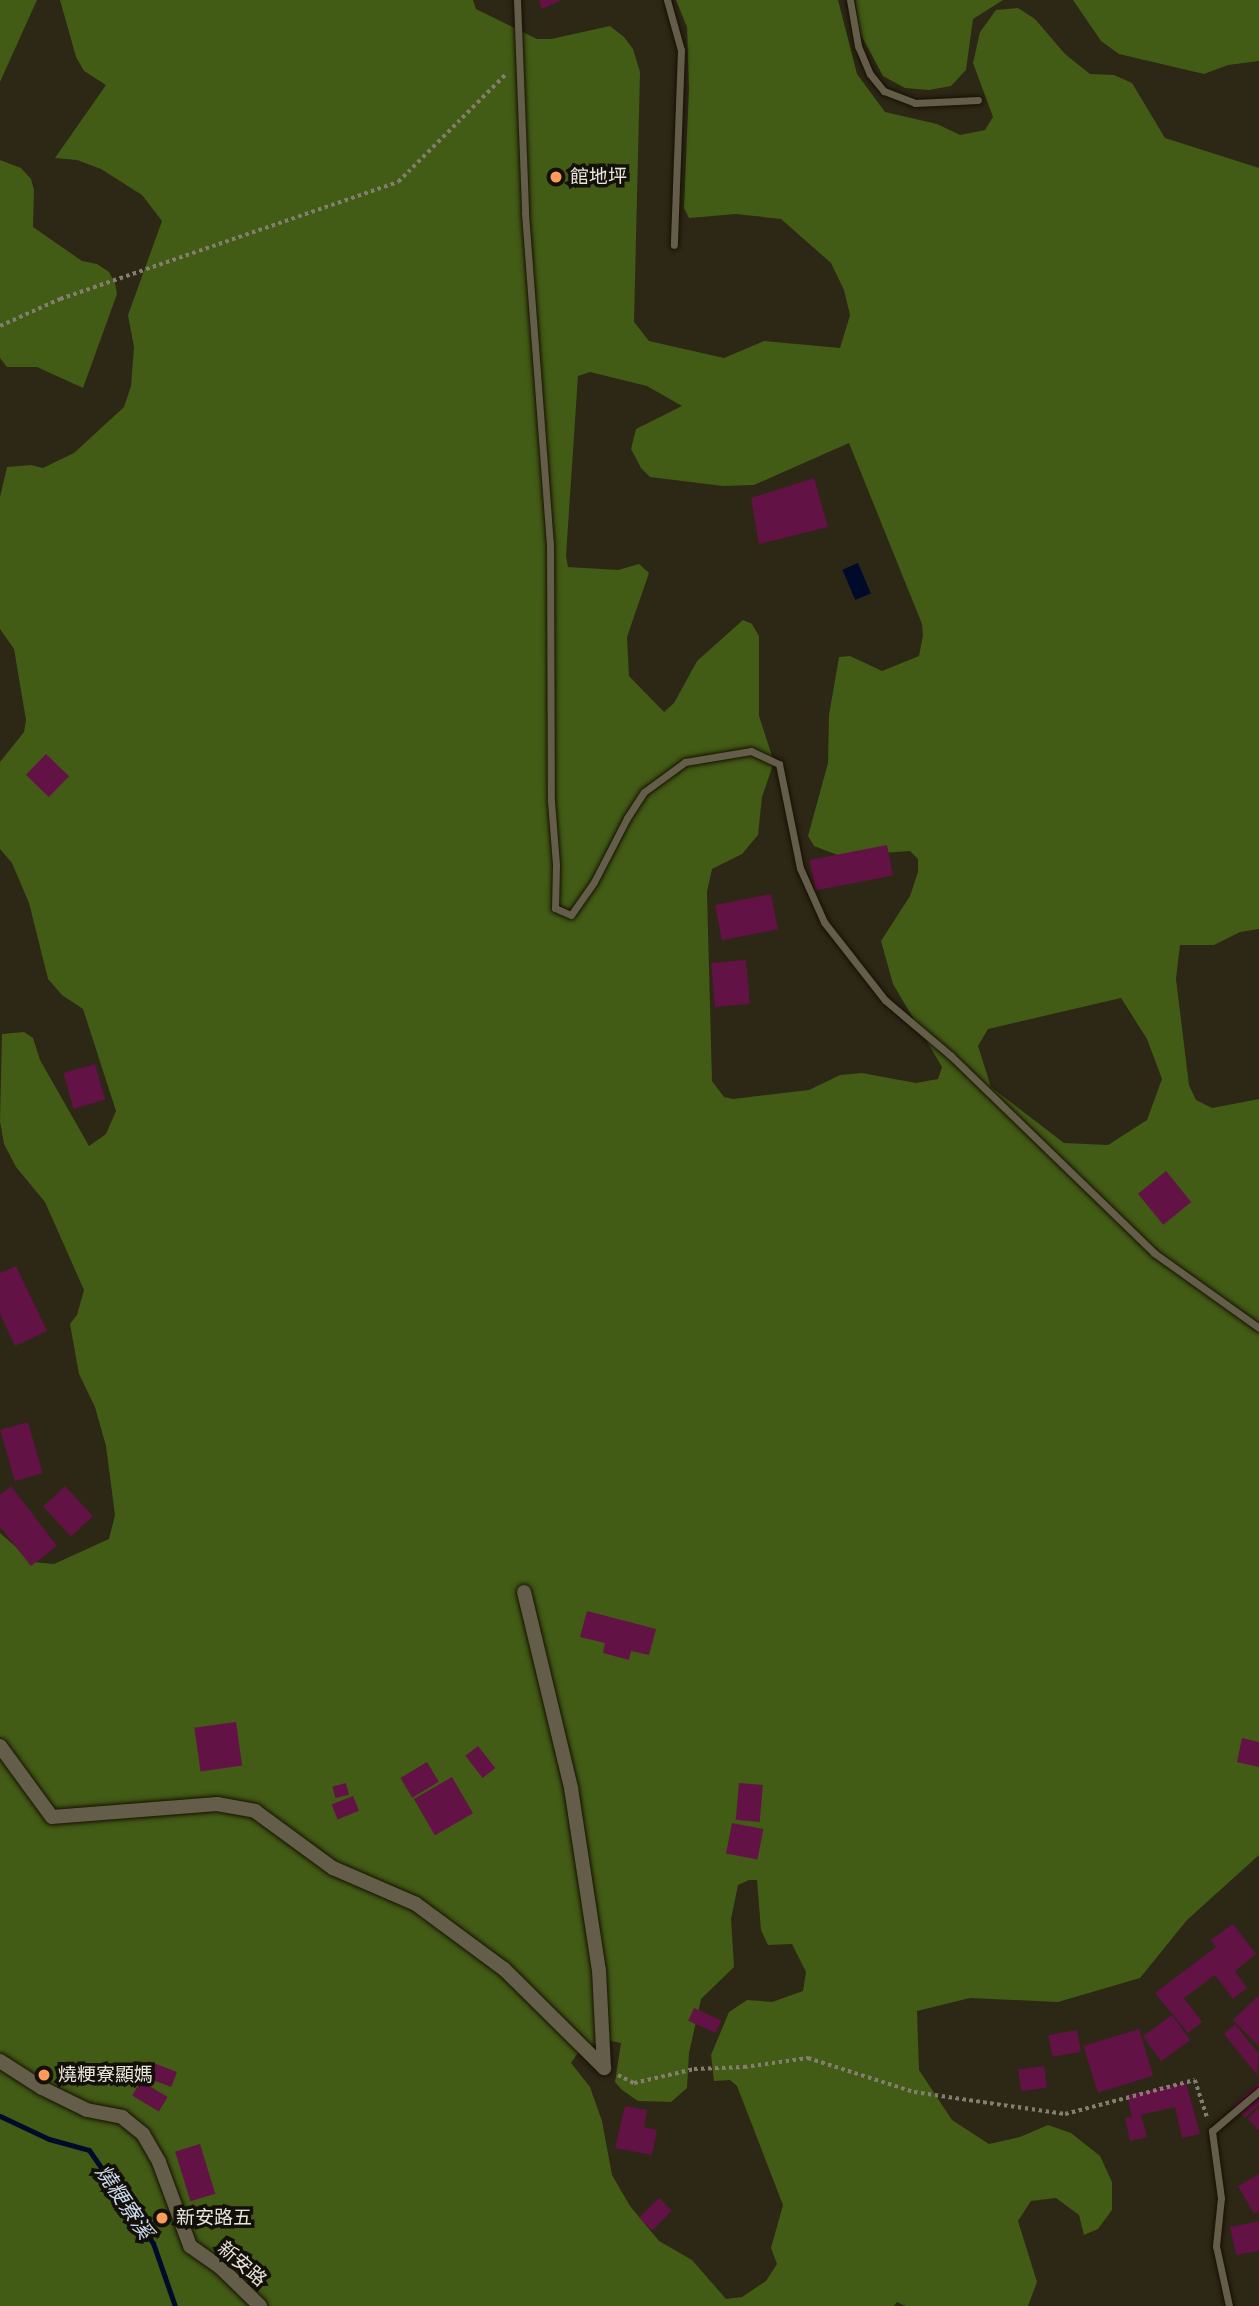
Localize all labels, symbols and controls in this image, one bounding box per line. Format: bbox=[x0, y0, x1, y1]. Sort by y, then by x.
place label: 館地坪 bbox=[570, 166, 627, 188]
marker: 館地坪 bbox=[548, 169, 564, 185]
place label: 燒粳寮顯媽 bbox=[58, 2064, 153, 2086]
marker: 燒粳寮顯媽 bbox=[36, 2067, 52, 2083]
water label: 燒粳寮溪 bbox=[90, 2160, 158, 2244]
place label: 新安路五 bbox=[176, 2207, 252, 2229]
marker: 新安路五 bbox=[154, 2210, 170, 2226]
street label: 新安路 bbox=[213, 2237, 271, 2291]

